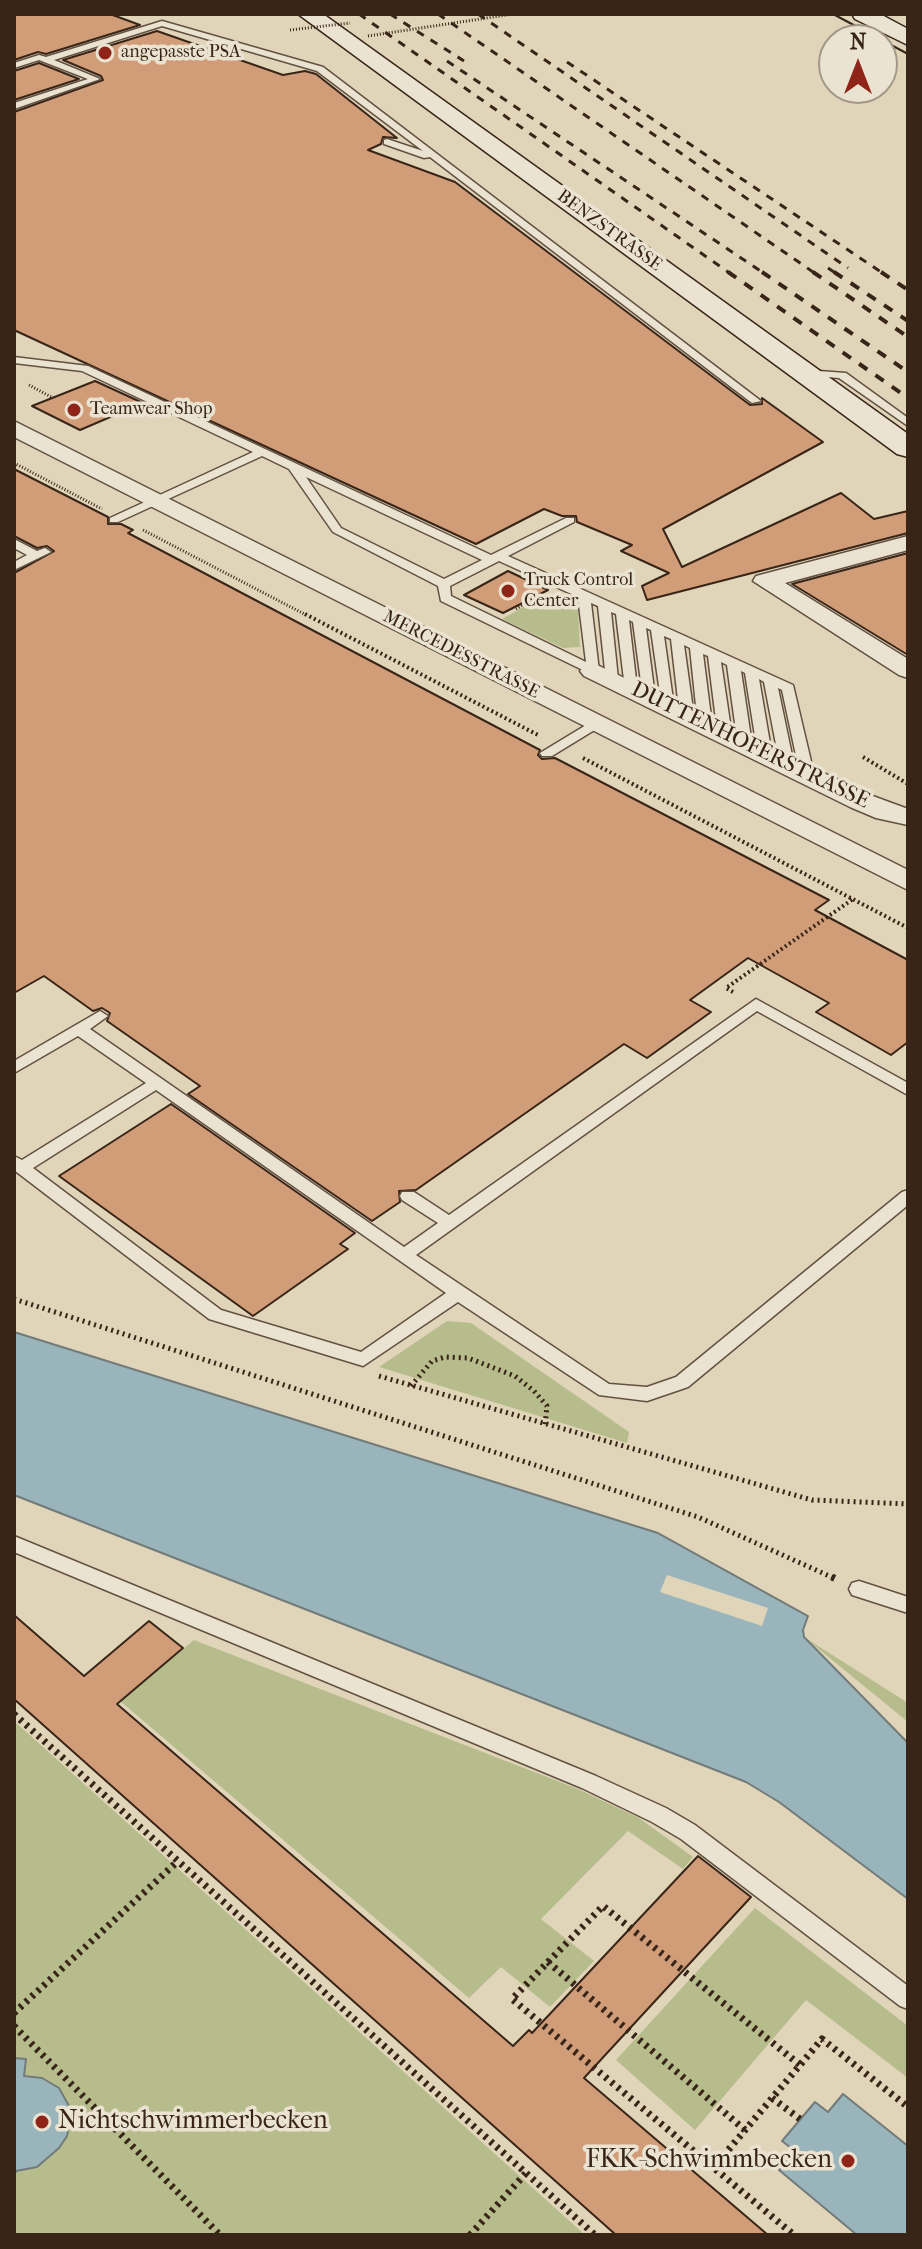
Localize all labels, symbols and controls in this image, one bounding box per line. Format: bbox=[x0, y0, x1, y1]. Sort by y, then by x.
north arrow bbox=[818, 24, 898, 104]
text: N bbox=[850, 29, 866, 55]
place label: angepasste PSA bbox=[121, 42, 241, 64]
marker: angepasste PSA bbox=[96, 44, 114, 62]
street label: BENZSTRASSE bbox=[552, 186, 666, 276]
place label: Teamwear Shop bbox=[90, 399, 212, 421]
marker: Teamwear Shop bbox=[65, 401, 83, 419]
place label: Truck Control Center bbox=[524, 570, 633, 612]
marker: Truck Control Center bbox=[499, 582, 517, 600]
street label: MERCEDESSTRASSE bbox=[379, 606, 543, 704]
street label: DUTTENHOFERSTRASSE bbox=[627, 677, 873, 815]
place label: Nichtschwimmerbecken bbox=[58, 2106, 328, 2138]
marker: Nichtschwimmerbecken bbox=[33, 2113, 51, 2131]
place label: FKK-Schwimmbecken bbox=[586, 2145, 832, 2177]
marker: FKK-Schwimmbecken bbox=[839, 2152, 857, 2170]

